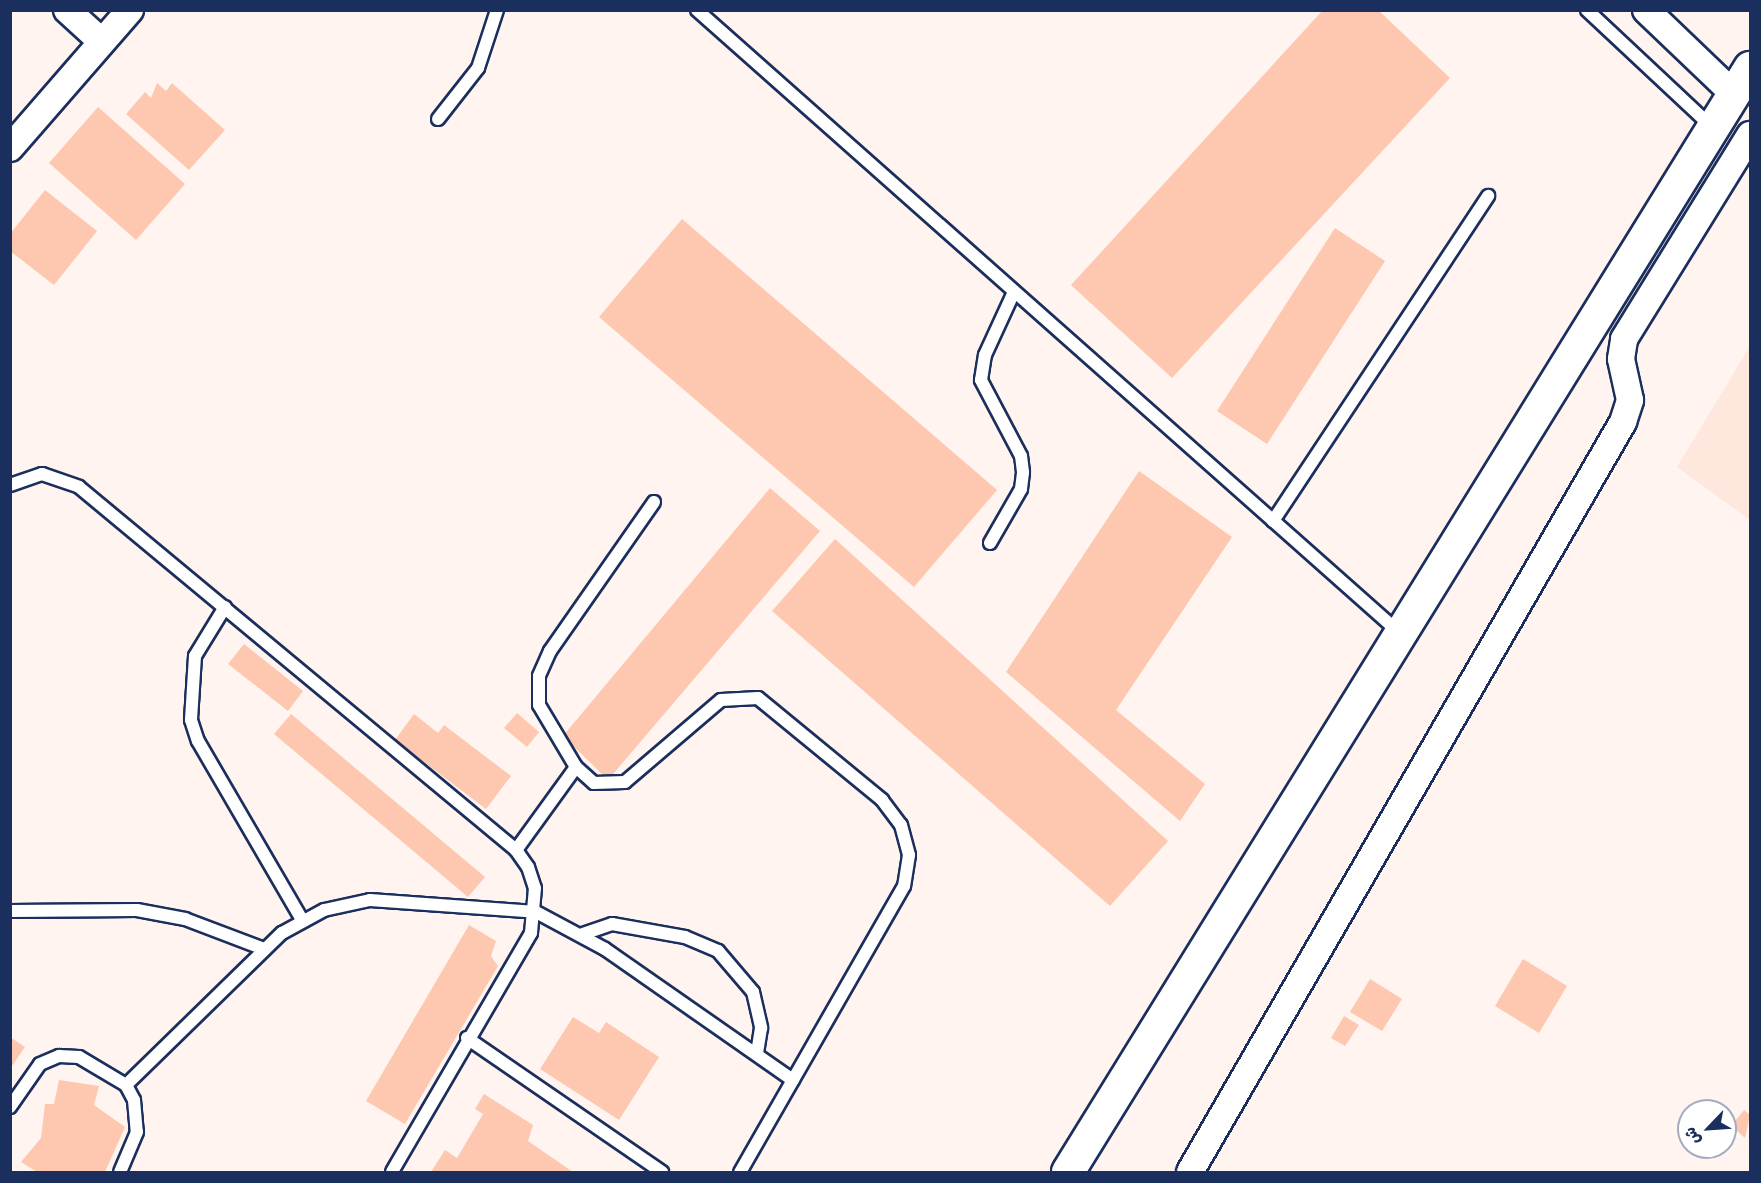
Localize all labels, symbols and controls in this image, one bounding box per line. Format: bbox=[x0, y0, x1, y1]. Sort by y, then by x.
north arrow bbox=[1677, 1099, 1737, 1159]
text: ش bbox=[1679, 1124, 1705, 1148]

